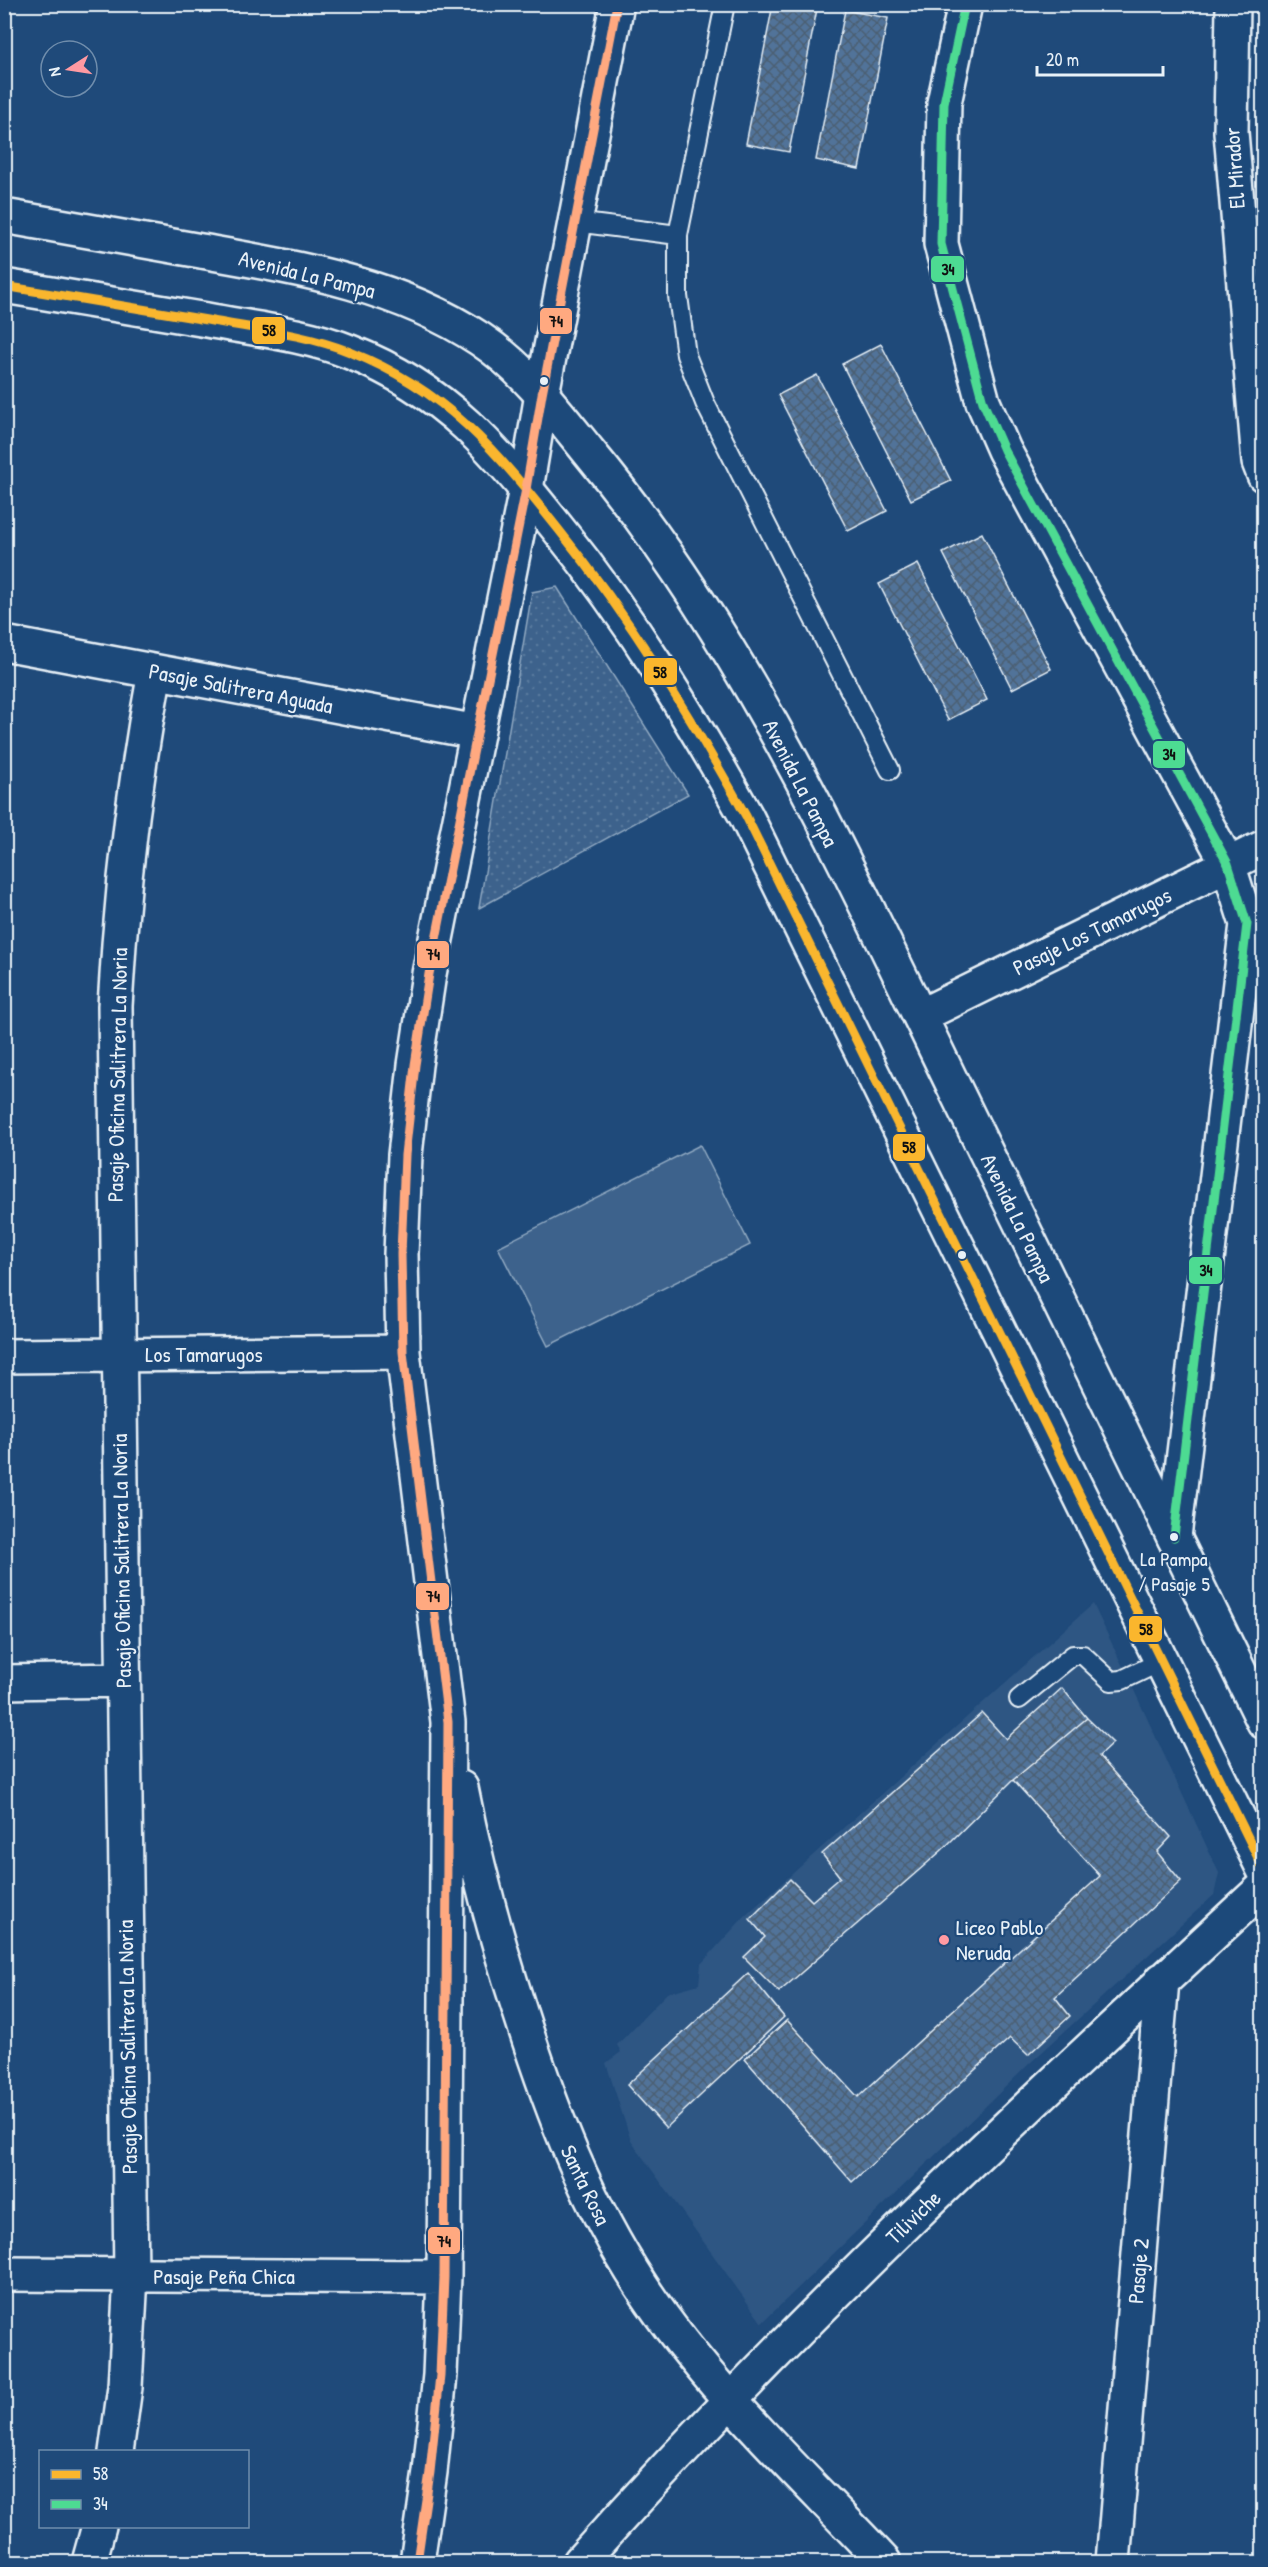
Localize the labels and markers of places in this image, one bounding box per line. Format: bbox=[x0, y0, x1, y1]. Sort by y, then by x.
unlabelled marker bbox=[538, 375, 550, 387]
unlabelled marker bbox=[956, 1249, 968, 1261]
marker: La Pampa / Pasaje 5 bbox=[1168, 1531, 1180, 1543]
place label: La Pampa / Pasaje 5 bbox=[1138, 1545, 1210, 1597]
place label: Liceo Pablo Neruda bbox=[956, 1912, 1043, 1967]
marker: Liceo Pablo Neruda bbox=[937, 1933, 951, 1947]

